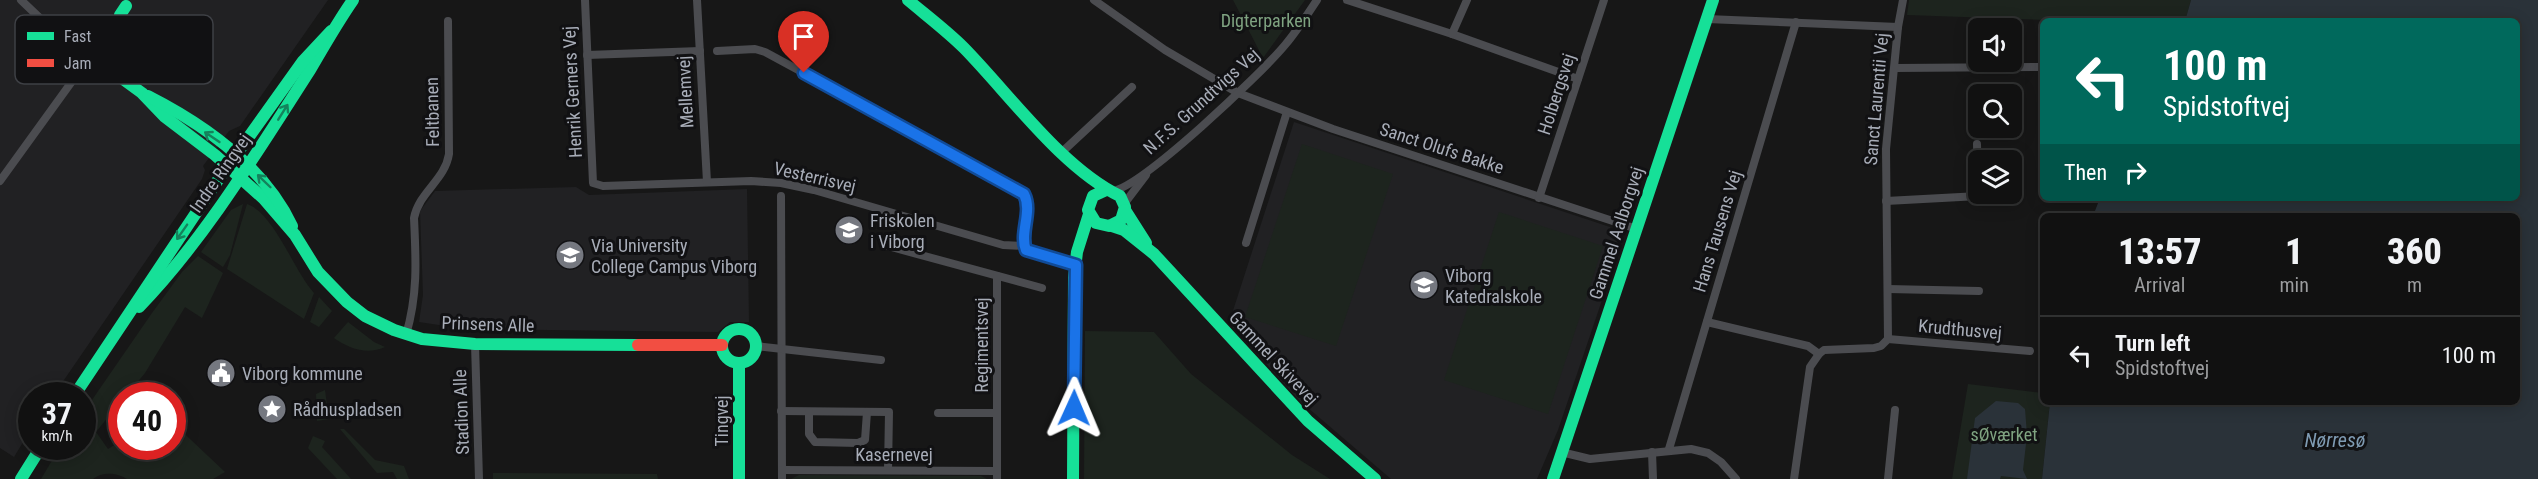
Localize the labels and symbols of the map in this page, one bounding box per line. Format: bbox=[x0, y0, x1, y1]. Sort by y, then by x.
park label: Digterparken bbox=[1221, 10, 1311, 31]
pin bbox=[778, 11, 829, 73]
legend bbox=[15, 15, 213, 84]
street label: Henrik Gerners Vej bbox=[558, 26, 586, 158]
text: Fast bbox=[64, 27, 91, 46]
street label: Sanct Laurentii Vej bbox=[1860, 32, 1892, 166]
street label: N.F.S. Grundtvigs Vej bbox=[1139, 44, 1263, 158]
street label: Holbergsvej bbox=[1533, 51, 1579, 137]
text: Jam bbox=[64, 54, 91, 73]
street label: Mellemvej bbox=[673, 55, 697, 129]
street label: Feltbanen bbox=[421, 77, 443, 147]
one-way arrow bbox=[277, 104, 289, 121]
street label: Sanct Olufs Bakke bbox=[1377, 118, 1507, 178]
street label: Indre Ringvej bbox=[185, 130, 255, 216]
one-way arrow bbox=[205, 131, 221, 143]
street label: Vesterrisvej bbox=[772, 157, 858, 197]
street label: Gammel Aalborgvej bbox=[1585, 164, 1647, 302]
street label: Hans Tausens Vej bbox=[1689, 168, 1745, 294]
one-way arrow bbox=[256, 173, 271, 188]
place label: Friskolen i Viborg bbox=[870, 210, 935, 252]
school or university icon: Friskolen i Viborg bbox=[833, 214, 865, 246]
one-way arrow bbox=[176, 224, 188, 240]
place label: Via University College Campus Viborg bbox=[591, 235, 757, 277]
school or university icon: Via University College Campus Viborg bbox=[554, 239, 586, 271]
place label: Viborg Katedralskole bbox=[1445, 265, 1542, 307]
school or university icon: Viborg Katedralskole bbox=[1408, 269, 1440, 301]
street label: Regimentsvej bbox=[971, 297, 992, 393]
street label: Gammel Skivevej bbox=[1225, 307, 1323, 409]
street label: Prinsens Alle bbox=[441, 312, 535, 336]
street label: Krudthusvej bbox=[1917, 315, 2003, 343]
public building icon: Viborg kommune bbox=[205, 357, 237, 389]
place label: Viborg kommune bbox=[242, 363, 363, 384]
street label: Stadion Alle bbox=[449, 369, 473, 455]
position arrow bbox=[1042, 376, 1106, 440]
speed limit sign: 40 bbox=[108, 382, 186, 460]
place icon: Rådhuspladsen bbox=[256, 393, 288, 425]
street label: Tingvej bbox=[711, 395, 732, 447]
place label: Rådhuspladsen bbox=[293, 399, 402, 420]
park label: sØværket bbox=[1970, 424, 2038, 445]
water label: Nørresø bbox=[2305, 428, 2366, 452]
street label: Kasernevej bbox=[855, 444, 933, 465]

